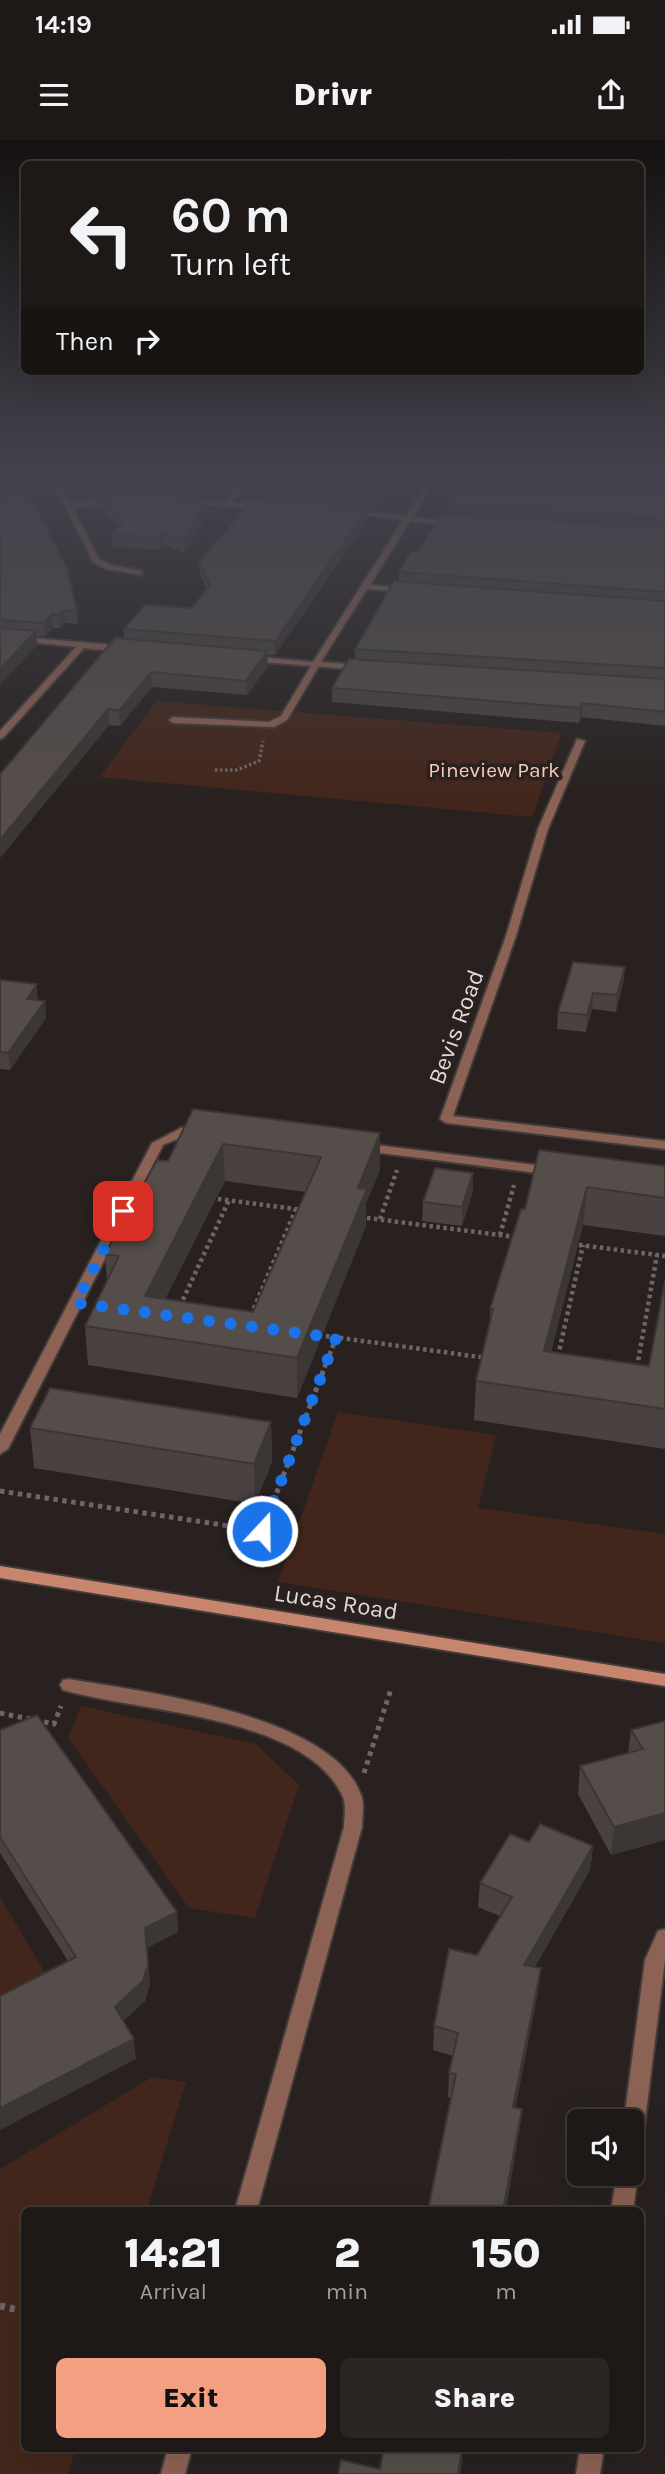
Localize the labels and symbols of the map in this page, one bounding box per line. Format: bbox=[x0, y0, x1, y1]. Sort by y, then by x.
park label: Pineview Park bbox=[428, 758, 560, 782]
street label: Bevis Road bbox=[422, 966, 490, 1088]
pin bbox=[93, 1181, 153, 1241]
position arrow bbox=[225, 1494, 299, 1568]
street label: Lucas Road bbox=[272, 1578, 400, 1626]

